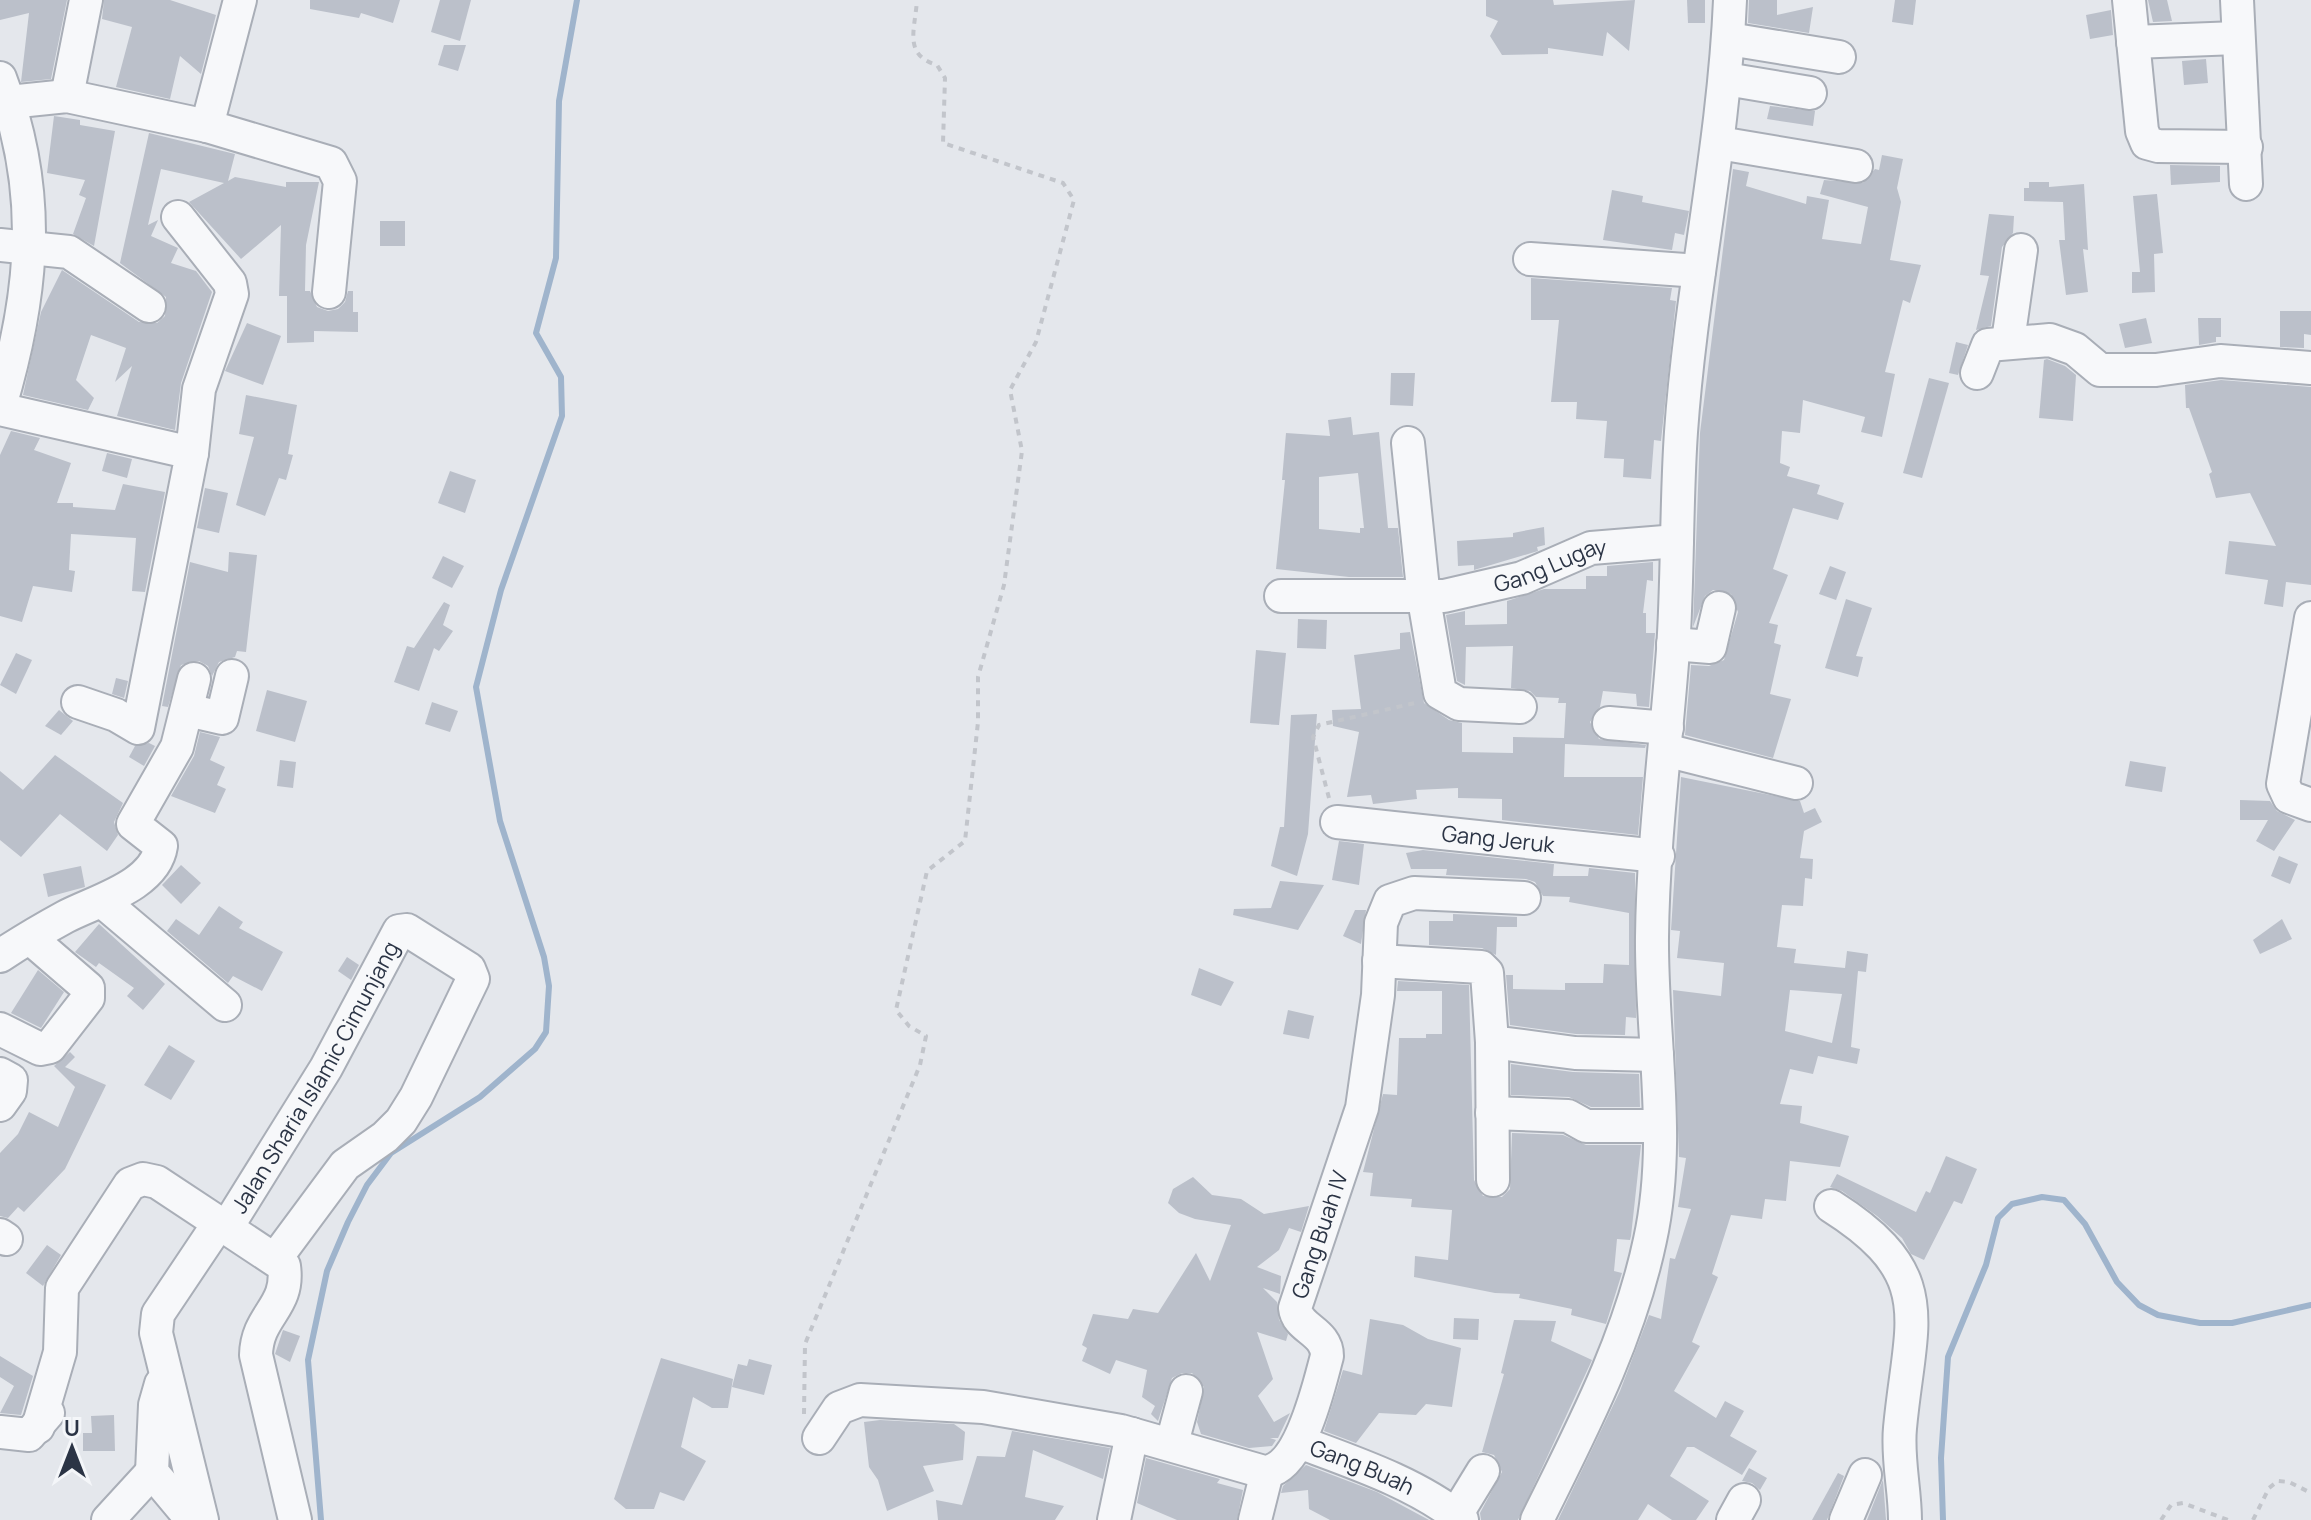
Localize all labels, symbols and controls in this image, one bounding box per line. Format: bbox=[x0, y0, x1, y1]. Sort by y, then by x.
street label: Gang Lugay bbox=[1491, 532, 1608, 599]
street label: Gang Jeruk bbox=[1440, 818, 1557, 860]
street label: Jalan Sharia Islamic Cimunjang bbox=[224, 936, 406, 1219]
street label: Gang Buah IV bbox=[1284, 1166, 1355, 1302]
north arrow bbox=[32, 1408, 112, 1488]
text: U bbox=[64, 1413, 80, 1443]
street label: Gang Buah bbox=[1306, 1432, 1420, 1502]

